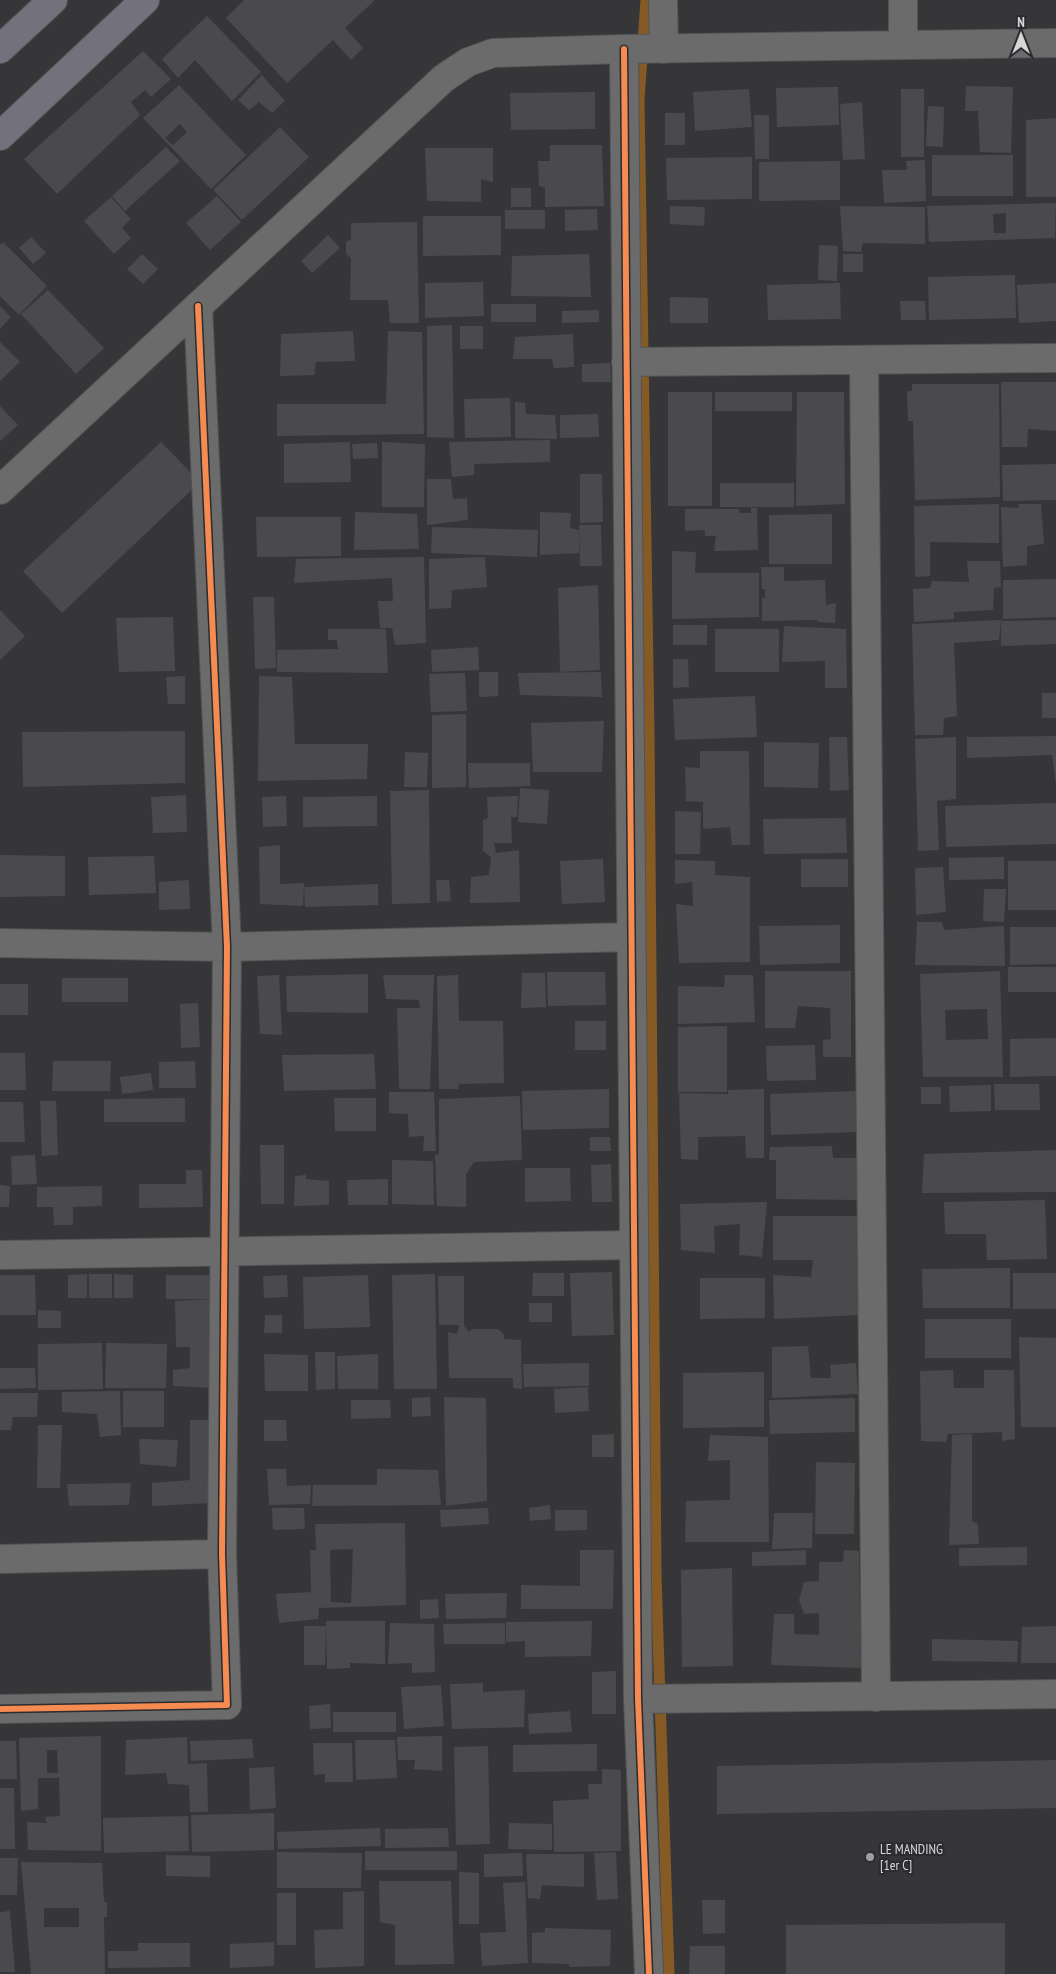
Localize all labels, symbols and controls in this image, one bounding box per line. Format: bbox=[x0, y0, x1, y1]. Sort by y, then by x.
north arrow bbox=[996, 10, 1046, 60]
text: N bbox=[1017, 13, 1025, 31]
place label: LE MANDING [1er C] bbox=[880, 1840, 943, 1874]
marker: LE MANDING [1er C] bbox=[864, 1851, 876, 1863]

